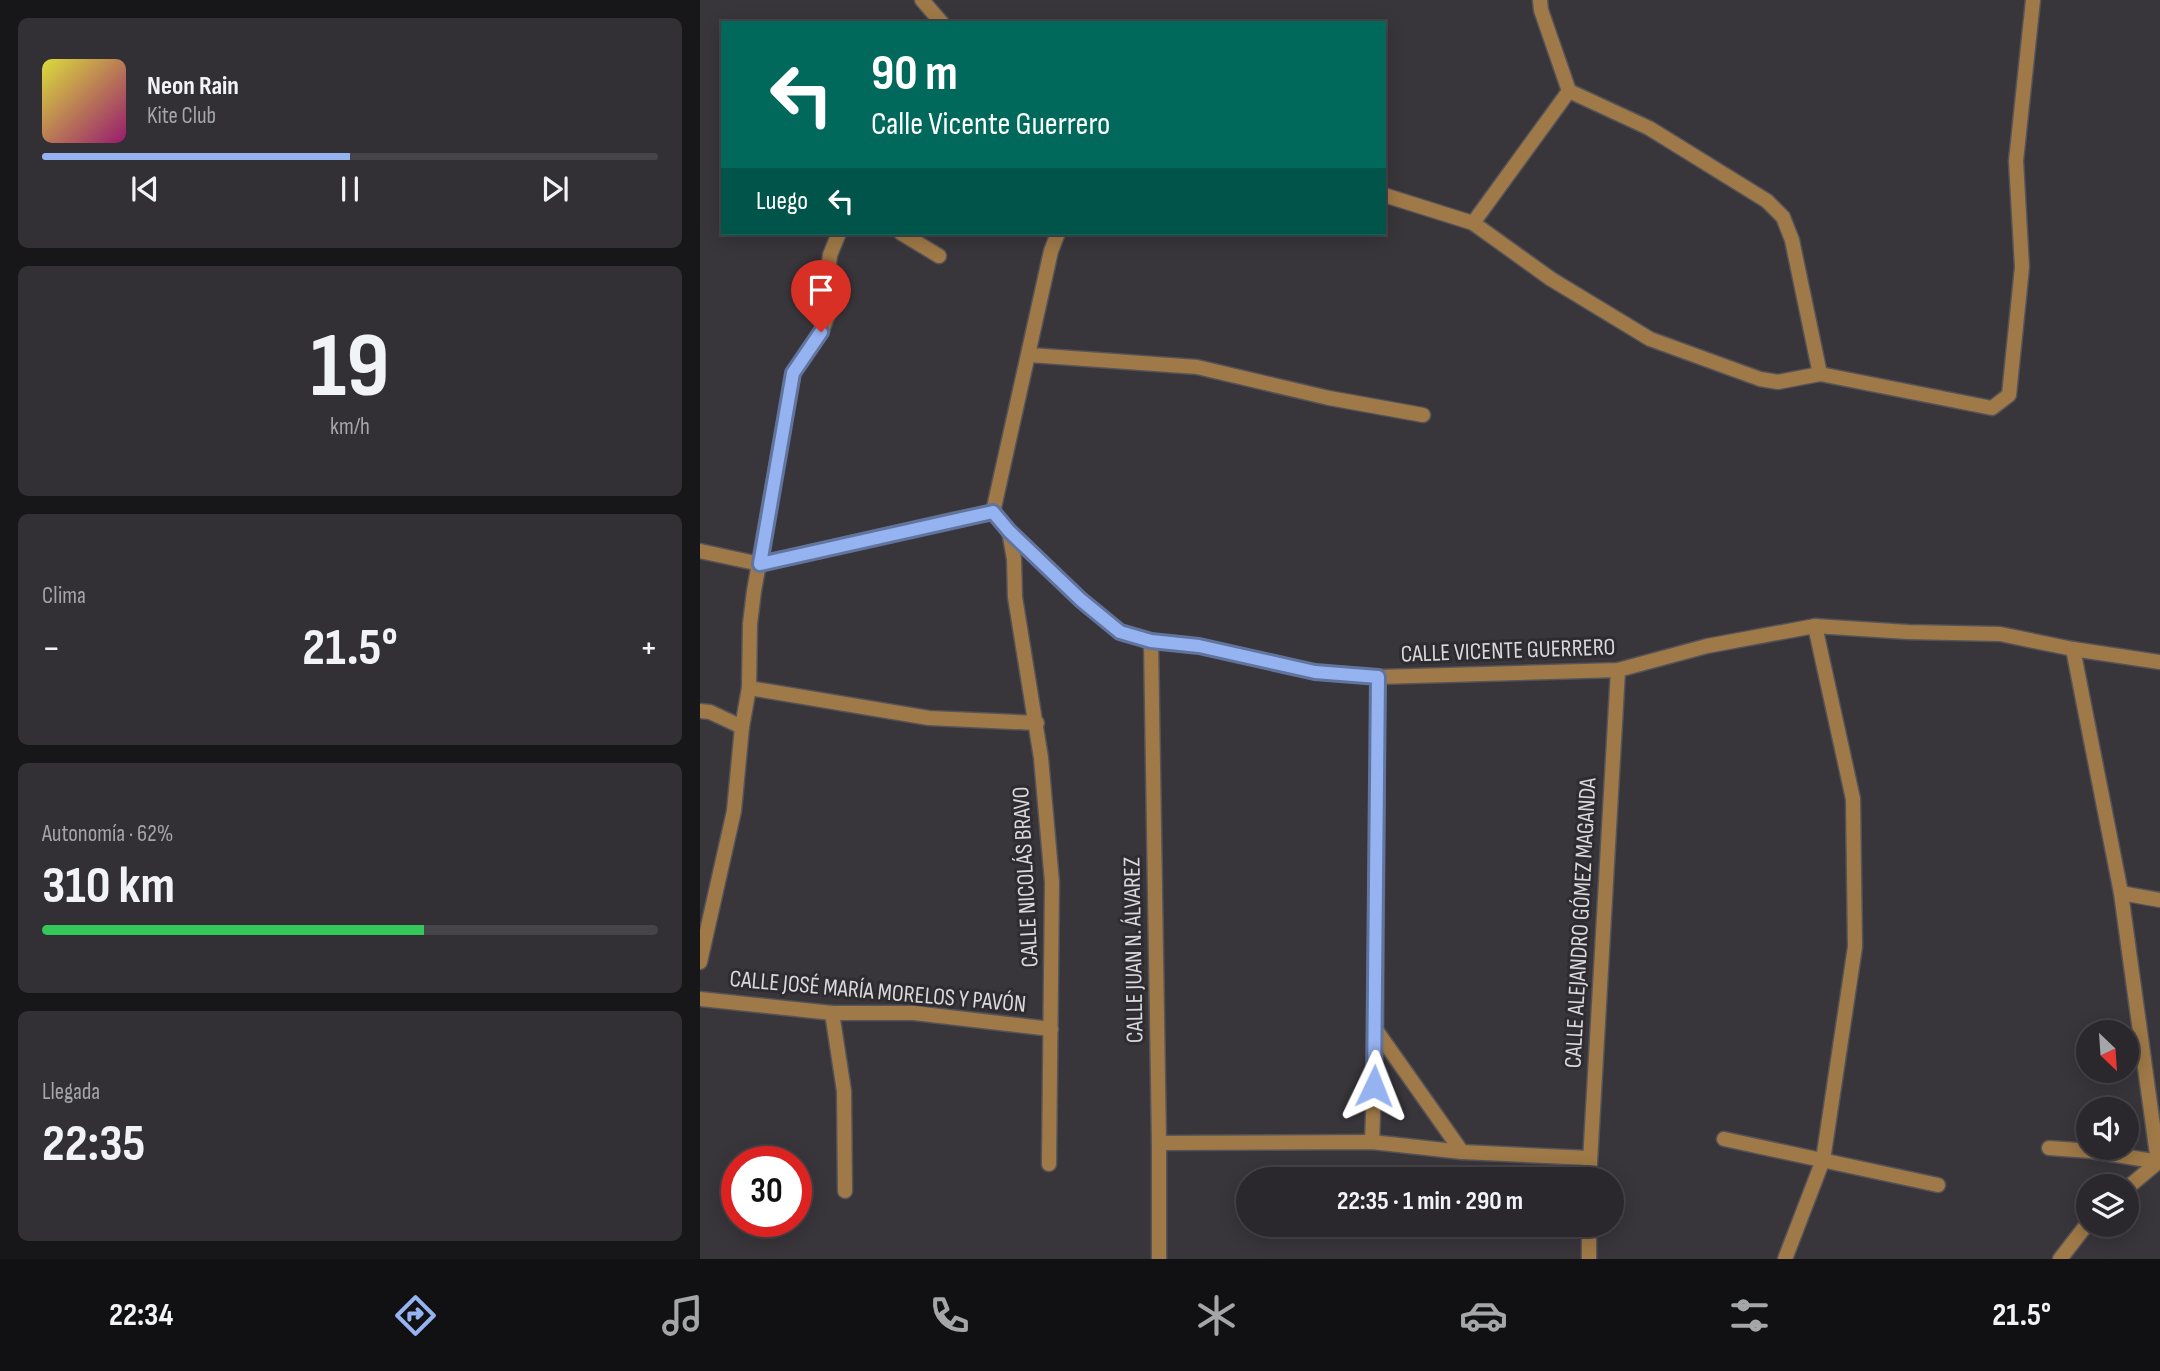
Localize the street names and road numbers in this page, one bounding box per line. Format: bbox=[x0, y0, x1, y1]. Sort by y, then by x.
street label: CALLE VICENTE GUERRERO bbox=[1400, 632, 1616, 669]
street label: CALLE ALEJANDRO GÓMEZ MAGANDA bbox=[1558, 776, 1603, 1069]
street label: CALLE NICOLÁS BRAVO bbox=[1006, 786, 1045, 968]
street label: CALLE JUAN N. ÁLVAREZ bbox=[1117, 857, 1150, 1043]
street label: CALLE JOSÉ MARÍA MORELOS Y PAVÓN bbox=[728, 964, 1027, 1019]

